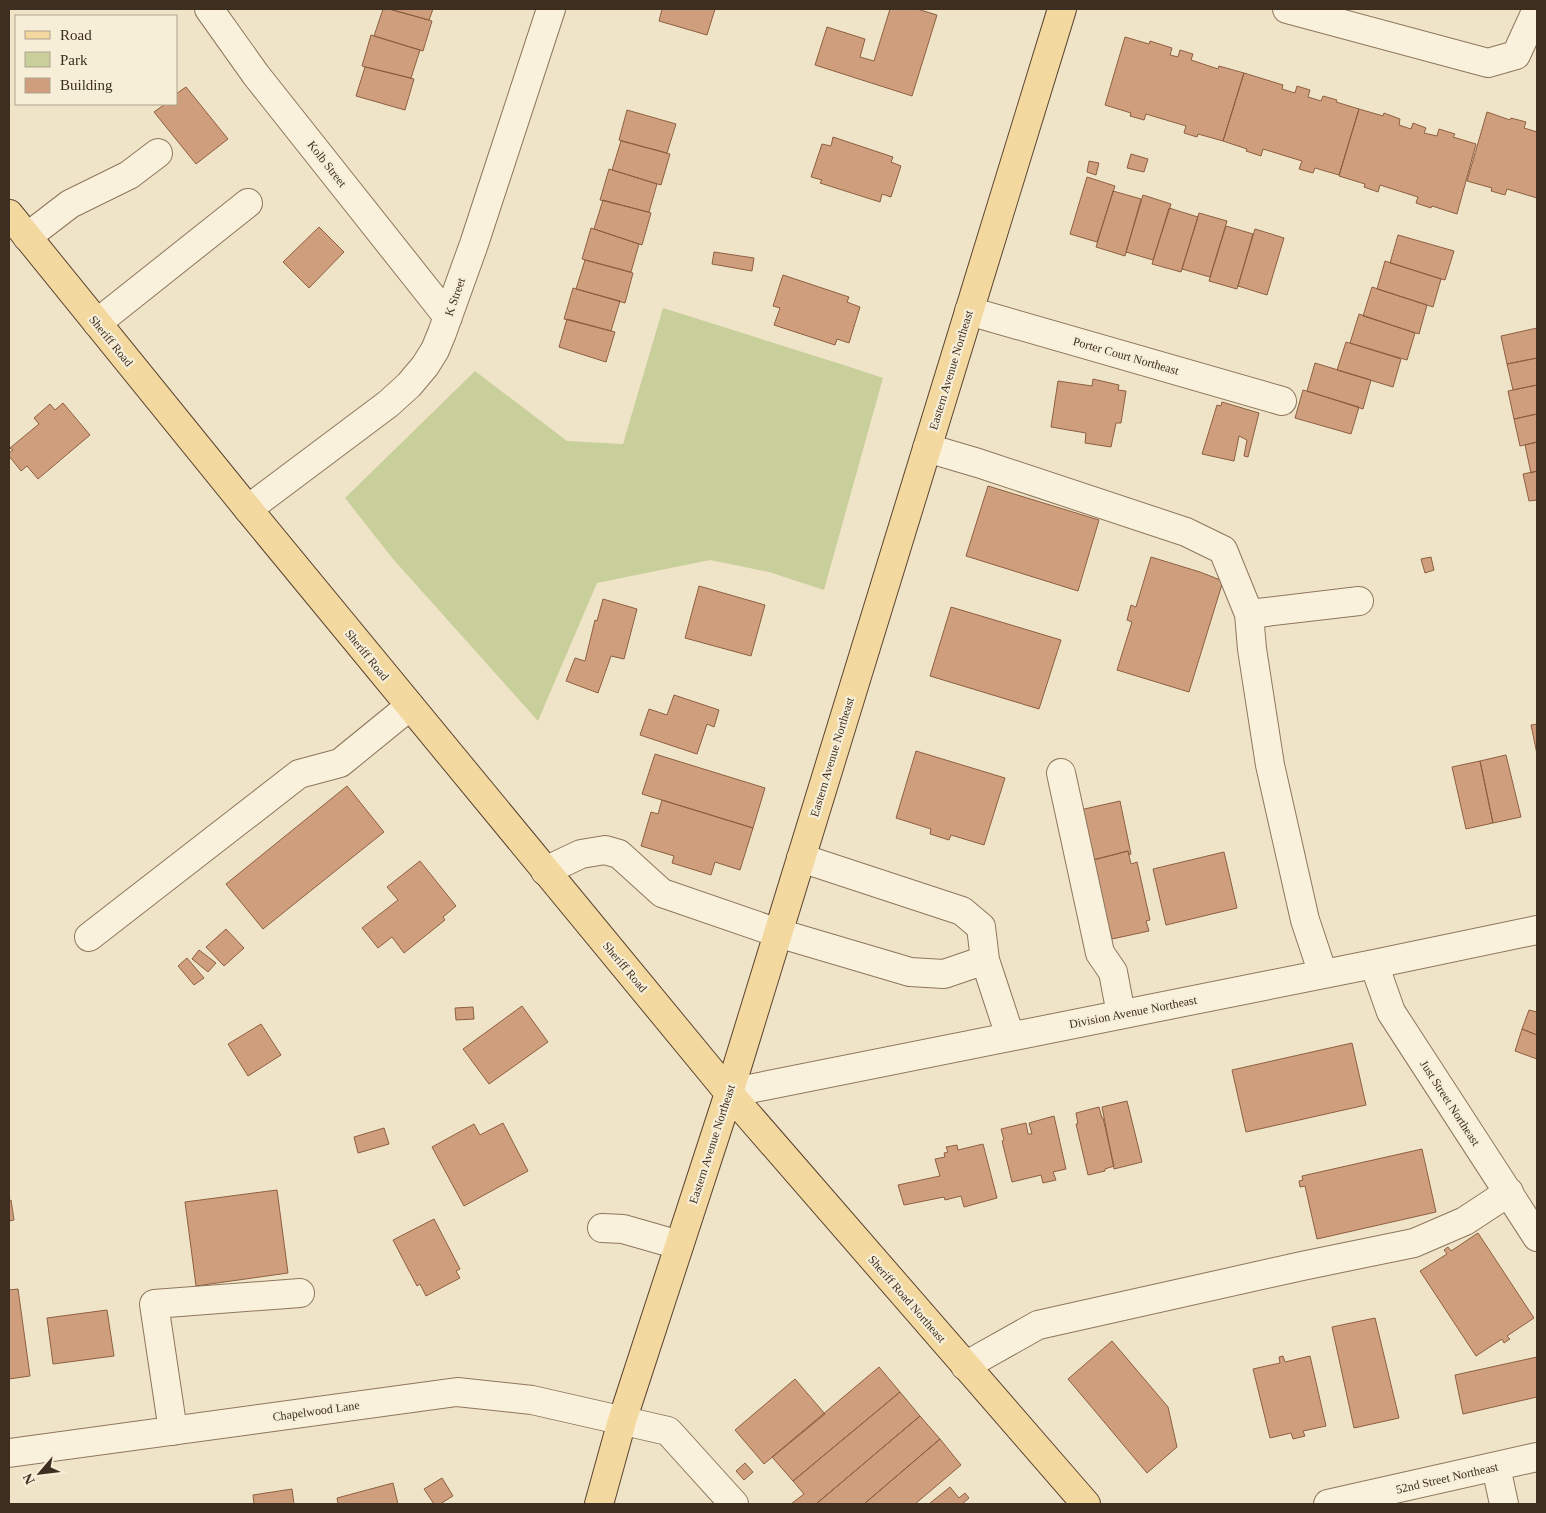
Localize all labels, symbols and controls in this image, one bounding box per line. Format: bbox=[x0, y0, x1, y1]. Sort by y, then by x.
legend bbox=[15, 15, 178, 105]
text: Road bbox=[60, 27, 92, 43]
text: Park bbox=[60, 52, 88, 68]
text: Building bbox=[60, 77, 113, 93]
street label: Kolb Street bbox=[305, 138, 350, 190]
street label: K Street bbox=[442, 275, 468, 318]
street label: Eastern Avenue Northeast bbox=[926, 308, 976, 432]
street label: Sheriff Road bbox=[86, 313, 136, 369]
street label: Porter Court Northeast bbox=[1072, 334, 1181, 378]
street label: Sheriff Road bbox=[342, 627, 392, 683]
street label: Eastern Avenue Northeast bbox=[807, 695, 857, 819]
street label: Sheriff Road bbox=[600, 939, 650, 995]
street label: Division Avenue Northeast bbox=[1068, 993, 1199, 1031]
street label: Just Street Northeast bbox=[1417, 1058, 1483, 1149]
street label: Eastern Avenue Northeast bbox=[686, 1082, 738, 1205]
street label: Sheriff Road Northeast bbox=[865, 1252, 949, 1346]
street label: Chapelwood Lane bbox=[272, 1398, 360, 1424]
north arrow bbox=[15, 1448, 65, 1498]
street label: 52nd Street Northeast bbox=[1394, 1459, 1500, 1497]
text: N bbox=[20, 1471, 38, 1487]

